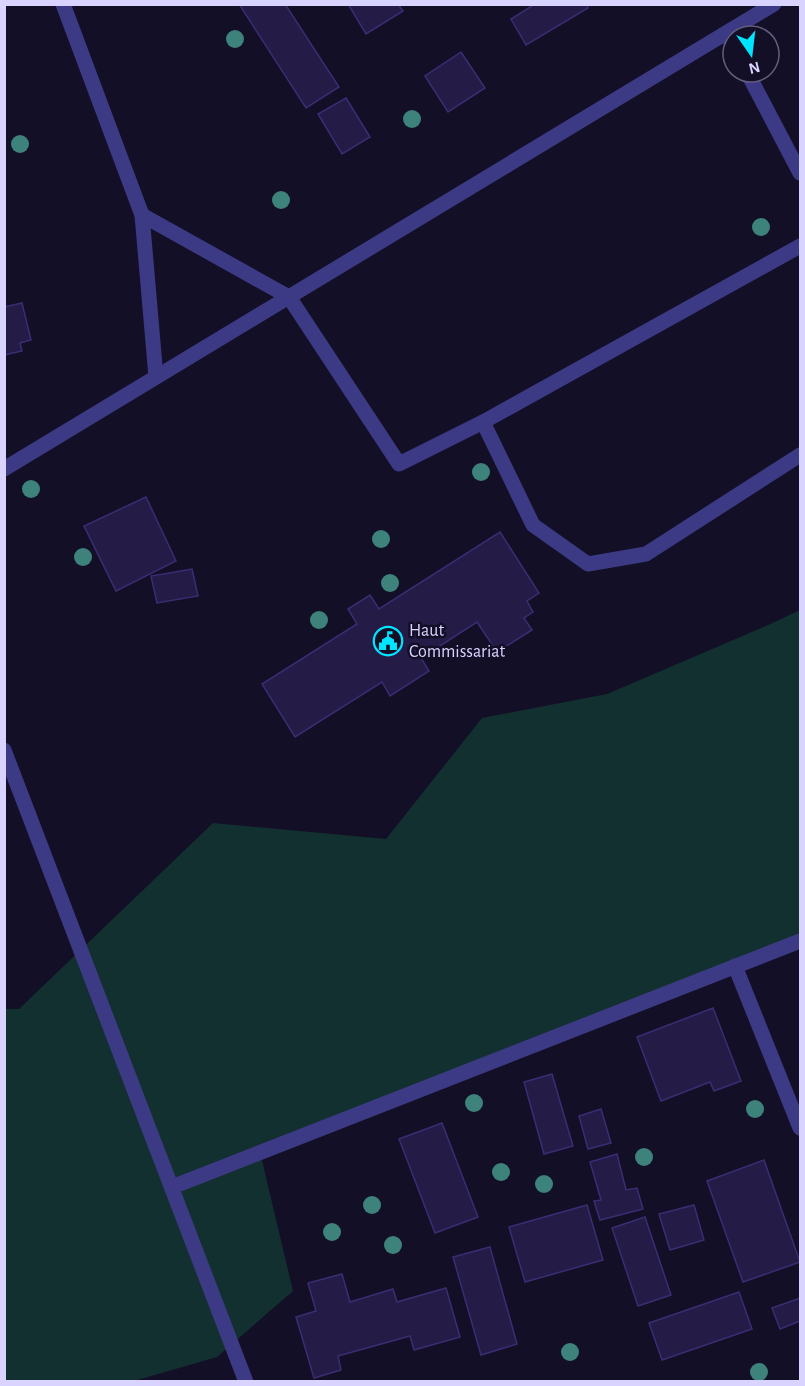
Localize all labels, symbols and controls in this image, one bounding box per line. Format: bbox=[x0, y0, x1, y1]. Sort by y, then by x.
north arrow bbox=[721, 24, 781, 84]
text: N bbox=[747, 58, 762, 77]
place label: Haut Commissariat bbox=[409, 622, 506, 661]
public building icon: Haut Commissariat bbox=[372, 625, 404, 657]

